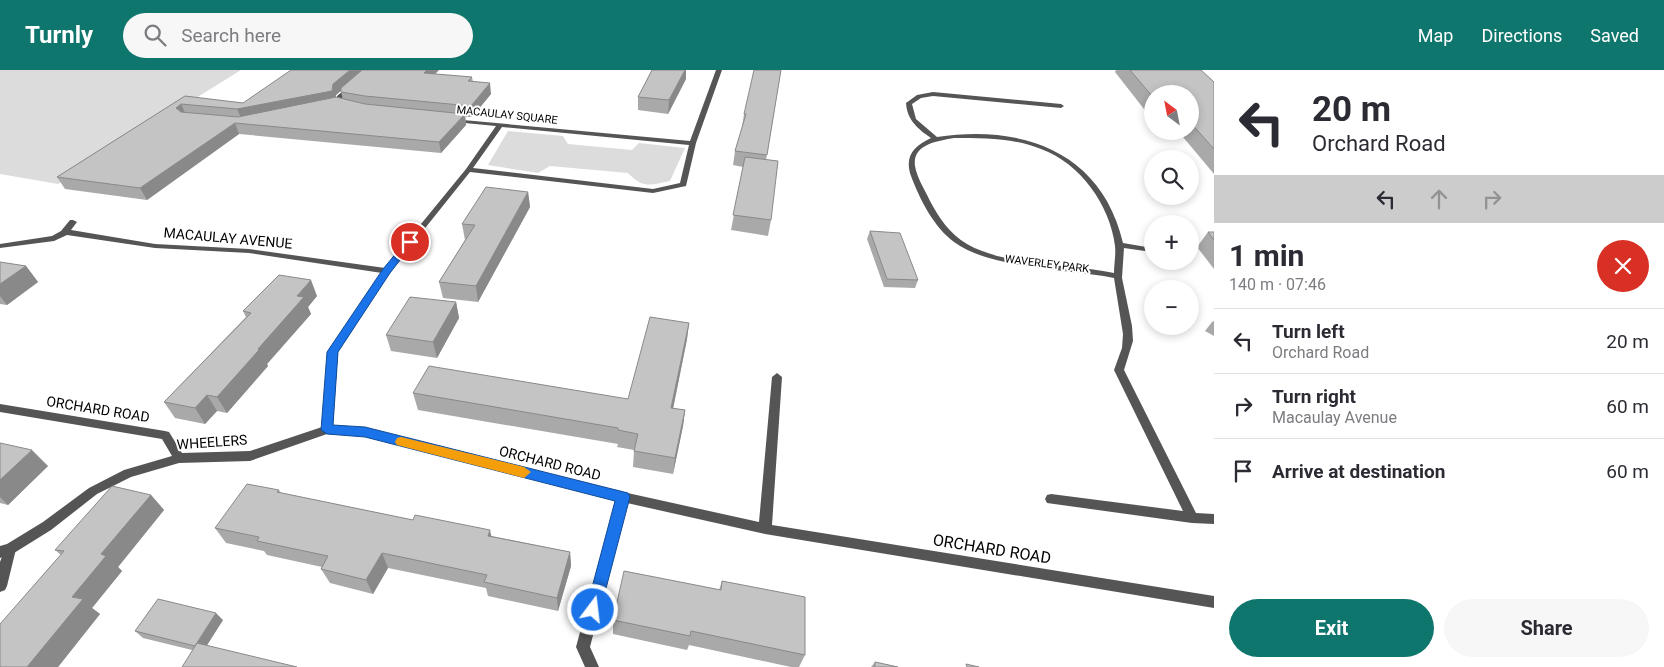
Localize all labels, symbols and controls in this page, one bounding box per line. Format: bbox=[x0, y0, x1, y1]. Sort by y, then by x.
search box bbox=[123, 13, 473, 58]
text: Turnly bbox=[25, 21, 93, 49]
icon: search bbox=[141, 21, 169, 49]
text: Search here bbox=[181, 24, 281, 47]
text: Map bbox=[1418, 25, 1453, 46]
text: Directions bbox=[1481, 25, 1562, 46]
text: Saved bbox=[1590, 25, 1639, 46]
north arrow bbox=[1144, 85, 1199, 140]
map controls bbox=[1144, 85, 1199, 335]
text: 20 m bbox=[1312, 89, 1391, 130]
icon: left bbox=[1229, 90, 1294, 155]
street label: MACAULAY SQUARE bbox=[456, 103, 558, 127]
text: Orchard Road bbox=[1312, 131, 1446, 156]
button: search bbox=[1144, 150, 1199, 205]
icon: left bbox=[1372, 185, 1400, 213]
icon: ahead bbox=[1425, 185, 1453, 213]
icon: right bbox=[1478, 185, 1506, 213]
button: + bbox=[1144, 215, 1199, 270]
pin bbox=[389, 221, 431, 263]
street label: MACAULAY AVENUE bbox=[163, 224, 293, 252]
icon: arrive bbox=[396, 228, 424, 256]
text: 1 min bbox=[1229, 238, 1304, 273]
button: close bbox=[1597, 240, 1649, 292]
street label: WAVERLEY PARK bbox=[1004, 252, 1090, 276]
text: 140 m · 07:46 bbox=[1229, 275, 1326, 294]
button: − bbox=[1144, 280, 1199, 335]
text: Turn left bbox=[1272, 320, 1345, 343]
icon: left bbox=[1229, 327, 1257, 355]
text: 20 m bbox=[1606, 330, 1649, 353]
text: Orchard Road bbox=[1272, 343, 1369, 362]
text: Turn right bbox=[1272, 385, 1356, 408]
icon: right bbox=[1229, 392, 1257, 420]
street label: ORCHARD ROAD bbox=[45, 393, 151, 425]
text: 60 m bbox=[1606, 395, 1649, 418]
text: Macaulay Avenue bbox=[1272, 408, 1397, 427]
street label: WHEELERS bbox=[176, 432, 248, 452]
street label: ORCHARD ROAD bbox=[497, 443, 603, 483]
icon: arrive bbox=[1229, 457, 1257, 485]
text: Arrive at destination bbox=[1272, 460, 1445, 483]
text: 60 m bbox=[1606, 460, 1649, 483]
street label: ORCHARD ROAD bbox=[932, 530, 1052, 568]
position arrow bbox=[566, 583, 618, 635]
button: Exit bbox=[1229, 599, 1434, 657]
button: Share bbox=[1444, 599, 1649, 657]

